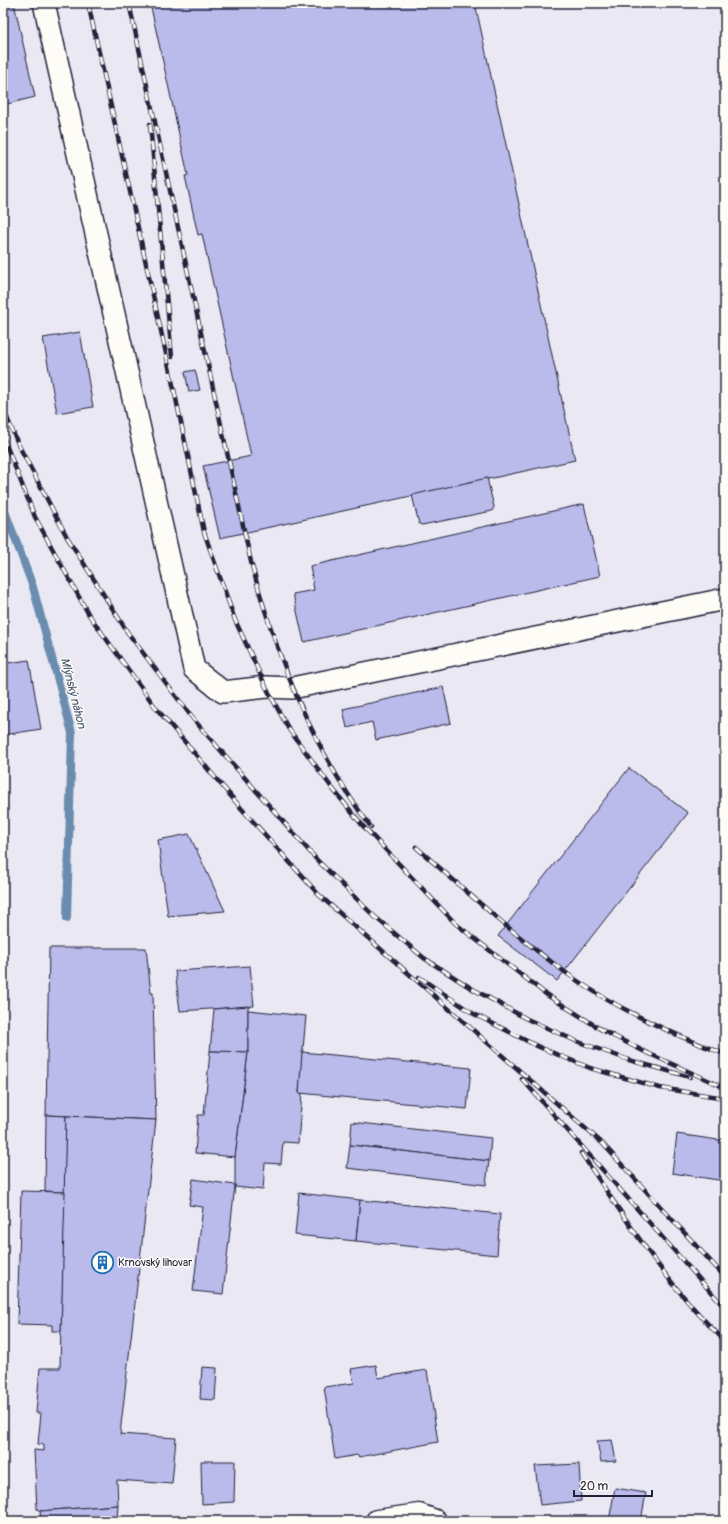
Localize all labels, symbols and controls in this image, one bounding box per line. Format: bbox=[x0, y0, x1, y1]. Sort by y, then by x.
water label: Mlýnský náhon bbox=[57, 656, 89, 731]
building icon: Krnovský lihovar bbox=[89, 1249, 115, 1275]
place label: Krnovský lihovar bbox=[118, 1256, 192, 1269]
scale bar bbox=[574, 1472, 652, 1498]
text: 20 m bbox=[580, 1479, 609, 1494]

